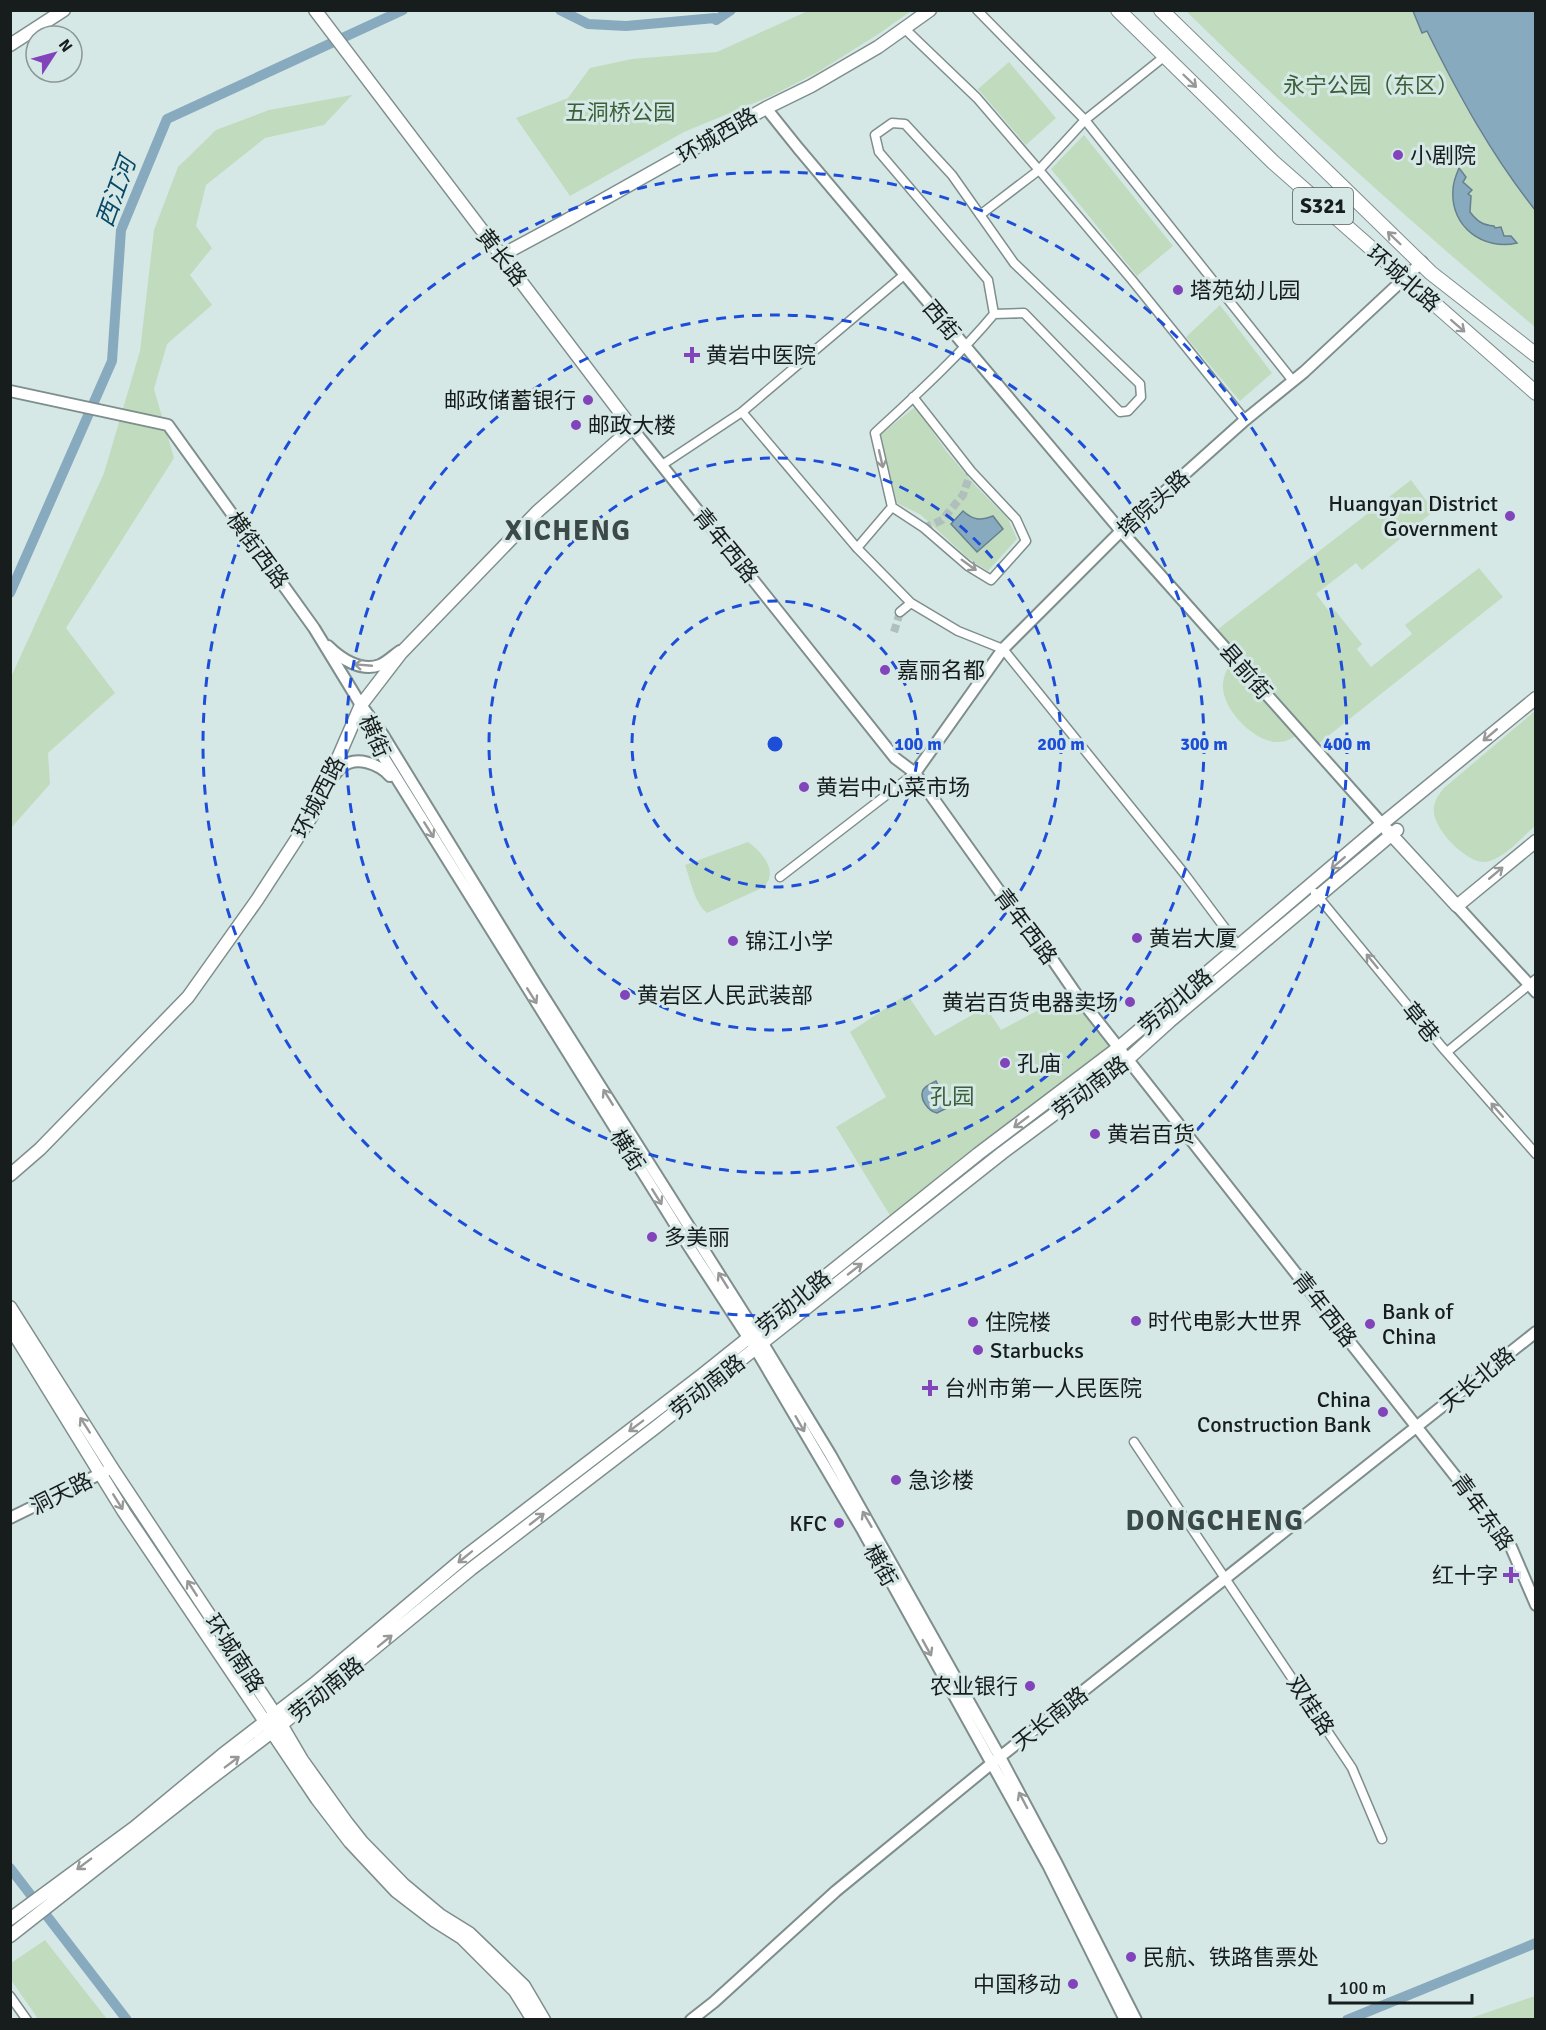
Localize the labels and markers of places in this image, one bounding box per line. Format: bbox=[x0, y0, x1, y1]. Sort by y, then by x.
place label: 小剧院 bbox=[1410, 142, 1476, 169]
marker: 小剧院 bbox=[1391, 148, 1405, 162]
place label: 塔苑幼儿园 bbox=[1190, 277, 1300, 304]
marker: 塔苑幼儿园 bbox=[1171, 283, 1185, 297]
place label: 黄岩中医院 bbox=[706, 342, 816, 369]
marker: 黄岩中医院 bbox=[683, 346, 701, 364]
place label: 邮政储蓄银行 bbox=[444, 387, 576, 414]
marker: 邮政储蓄银行 bbox=[581, 393, 595, 407]
place label: 邮政大楼 bbox=[588, 412, 676, 439]
marker: 邮政大楼 bbox=[569, 418, 583, 432]
place label: Huangyan District Government bbox=[1328, 490, 1498, 542]
marker: Huangyan District Government bbox=[1503, 509, 1517, 523]
place label: 嘉丽名都 bbox=[897, 657, 985, 684]
marker: 嘉丽名都 bbox=[878, 663, 892, 677]
centre of rings bbox=[765, 734, 785, 754]
place label: 黄岩中心菜市场 bbox=[816, 774, 970, 801]
marker: 黄岩中心菜市场 bbox=[797, 780, 811, 794]
place label: 黄岩大厦 bbox=[1149, 925, 1237, 952]
place label: 锦江小学 bbox=[745, 928, 833, 955]
marker: 黄岩大厦 bbox=[1130, 931, 1144, 945]
marker: 锦江小学 bbox=[726, 934, 740, 948]
place label: 黄岩区人民武装部 bbox=[637, 982, 813, 1009]
marker: 黄岩区人民武装部 bbox=[618, 988, 632, 1002]
place label: 黄岩百货电器卖场 bbox=[942, 989, 1118, 1016]
marker: 黄岩百货电器卖场 bbox=[1123, 995, 1137, 1009]
place label: 孔庙 bbox=[1017, 1050, 1061, 1077]
marker: 孔庙 bbox=[998, 1056, 1012, 1070]
place label: 黄岩百货 bbox=[1107, 1121, 1195, 1148]
marker: 黄岩百货 bbox=[1088, 1127, 1102, 1141]
place label: 多美丽 bbox=[664, 1224, 730, 1251]
marker: 多美丽 bbox=[645, 1230, 659, 1244]
place label: Bank of China bbox=[1382, 1298, 1455, 1350]
place label: 时代电影大世界 bbox=[1148, 1308, 1302, 1335]
place label: 住院楼 bbox=[985, 1309, 1051, 1336]
marker: 时代电影大世界 bbox=[1129, 1314, 1143, 1328]
marker: 住院楼 bbox=[966, 1315, 980, 1329]
marker: Bank of China bbox=[1363, 1317, 1377, 1331]
place label: Starbucks bbox=[990, 1337, 1084, 1364]
marker: Starbucks bbox=[971, 1343, 985, 1357]
place label: 台州市第一人民医院 bbox=[944, 1375, 1142, 1402]
marker: 台州市第一人民医院 bbox=[921, 1379, 939, 1397]
place label: China Construction Bank bbox=[1197, 1386, 1371, 1438]
marker: China Construction Bank bbox=[1376, 1405, 1390, 1419]
place label: 急诊楼 bbox=[908, 1467, 974, 1494]
marker: 急诊楼 bbox=[889, 1473, 903, 1487]
place label: KFC bbox=[789, 1510, 827, 1537]
marker: KFC bbox=[832, 1516, 846, 1530]
place label: 红十字 bbox=[1432, 1562, 1498, 1589]
marker: 红十字 bbox=[1502, 1566, 1520, 1584]
place label: 农业银行 bbox=[930, 1673, 1018, 1700]
marker: 农业银行 bbox=[1023, 1679, 1037, 1693]
place label: 民航、铁路售票处 bbox=[1143, 1944, 1319, 1971]
marker: 民航、铁路售票处 bbox=[1124, 1950, 1138, 1964]
place label: 中国移动 bbox=[973, 1971, 1061, 1998]
marker: 中国移动 bbox=[1066, 1977, 1080, 1991]

